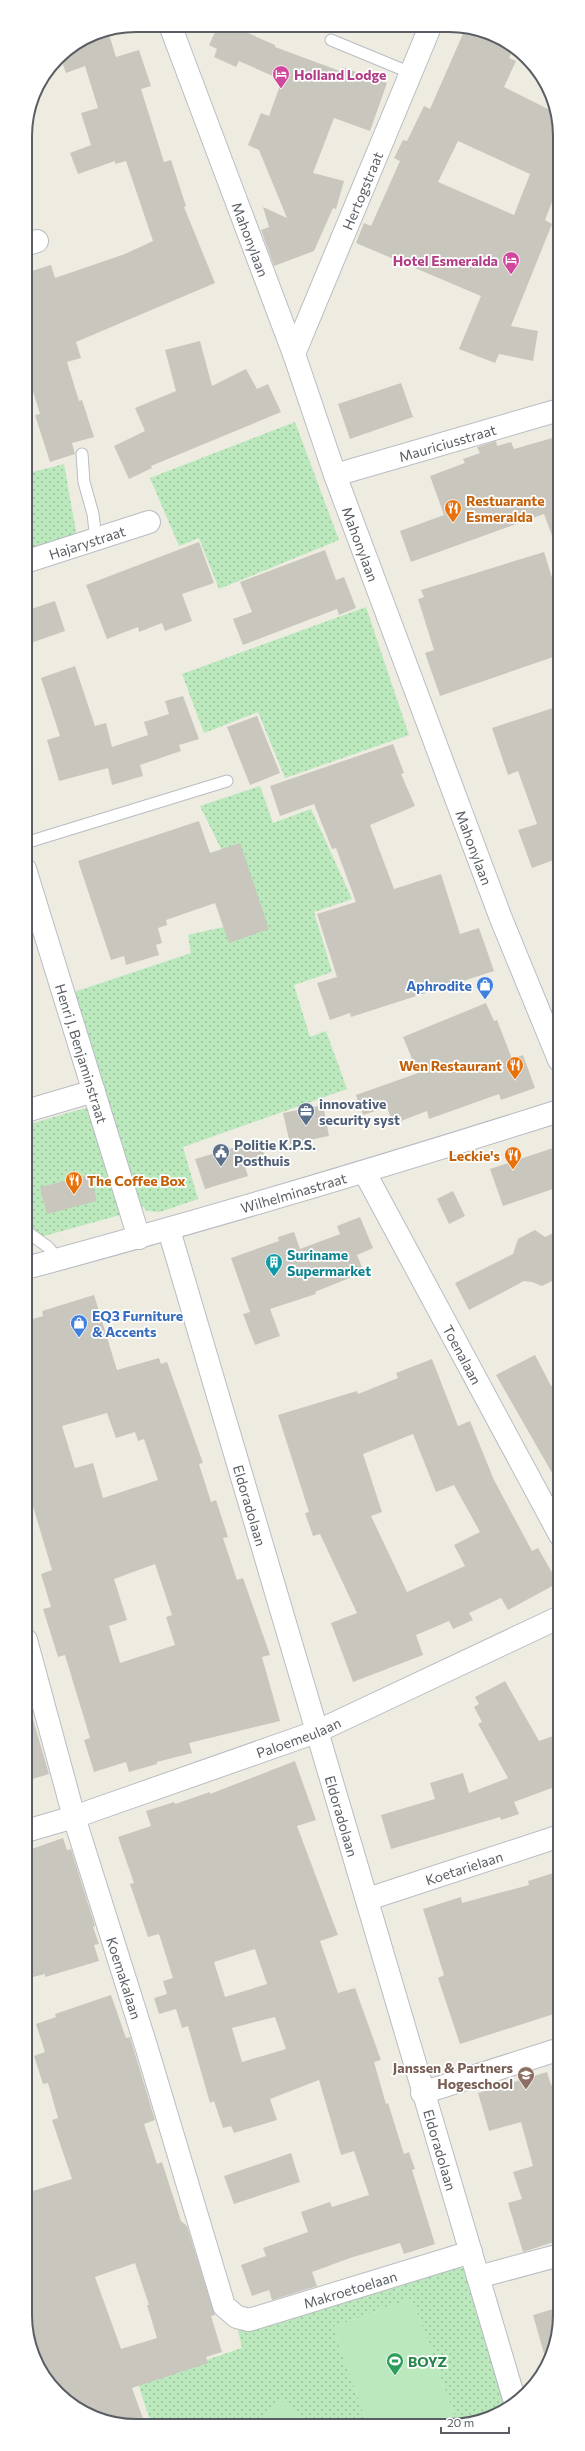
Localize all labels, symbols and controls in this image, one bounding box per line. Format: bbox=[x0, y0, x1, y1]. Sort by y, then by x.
hotel icon: Holland Lodge bbox=[271, 64, 291, 89]
place label: Holland Lodge bbox=[294, 66, 386, 83]
street label: Hertogstraat bbox=[338, 149, 386, 232]
street label: Mahonylaan bbox=[229, 200, 273, 279]
hotel icon: Hotel Esmeralda bbox=[501, 250, 521, 275]
place label: Hotel Esmeralda bbox=[393, 252, 498, 269]
street label: Mauriciusstraat bbox=[397, 420, 498, 465]
place label: Restuarante Esmeralda bbox=[466, 492, 545, 525]
restaurant icon: Restuarante Esmeralda bbox=[443, 498, 463, 523]
street label: Mahonylaan bbox=[339, 504, 383, 584]
street label: Hajarystraat bbox=[46, 522, 128, 562]
street label: Mahonylaan bbox=[453, 808, 496, 887]
shop icon: Aphrodite bbox=[475, 975, 495, 1000]
place label: Aphrodite bbox=[406, 977, 472, 994]
street label: Henri J. Benjaminstraat bbox=[52, 982, 112, 1125]
restaurant icon: Wen Restaurant bbox=[505, 1055, 525, 1080]
place label: Wen Restaurant bbox=[399, 1057, 502, 1074]
place label: innovative security syst bbox=[319, 1095, 400, 1128]
office icon: innovative security syst bbox=[296, 1101, 316, 1126]
place label: Politie K.P.S. Posthuis bbox=[234, 1136, 316, 1169]
public building icon: Politie K.P.S. Posthuis bbox=[211, 1142, 231, 1167]
restaurant icon: Leckie's bbox=[503, 1145, 523, 1170]
place label: Leckie's bbox=[449, 1147, 500, 1164]
street label: Wilhelminastraat bbox=[239, 1169, 349, 1216]
restaurant icon: The Coffee Box bbox=[64, 1170, 84, 1195]
place label: The Coffee Box bbox=[87, 1172, 186, 1189]
place label: Suriname Supermarket bbox=[287, 1246, 371, 1279]
building icon: Suriname Supermarket bbox=[264, 1252, 284, 1277]
place label: EQ3 Furniture & Accents bbox=[92, 1307, 183, 1340]
shop icon: EQ3 Furniture & Accents bbox=[69, 1313, 89, 1338]
street label: Toenalaan bbox=[440, 1322, 486, 1387]
street label: Eldoradolaan bbox=[230, 1463, 270, 1548]
street label: Paloemeulaan bbox=[254, 1713, 343, 1761]
street label: Eldoradolaan bbox=[322, 1773, 362, 1859]
street label: Koetarielaan bbox=[423, 1847, 505, 1888]
street label: Koemakalaan bbox=[104, 1935, 146, 2021]
place label: Janssen & Partners Hogeschool bbox=[393, 2059, 513, 2092]
school or university icon: Janssen & Partners Hogeschool bbox=[516, 2065, 536, 2090]
street label: Eldoradolaan bbox=[421, 2107, 461, 2192]
street label: Makroetoelaan bbox=[301, 2267, 399, 2311]
sports icon: BOYZ bbox=[385, 2351, 405, 2376]
place label: BOYZ bbox=[408, 2353, 448, 2370]
scale bar bbox=[441, 2409, 509, 2435]
text: 20 m bbox=[447, 2415, 474, 2429]

